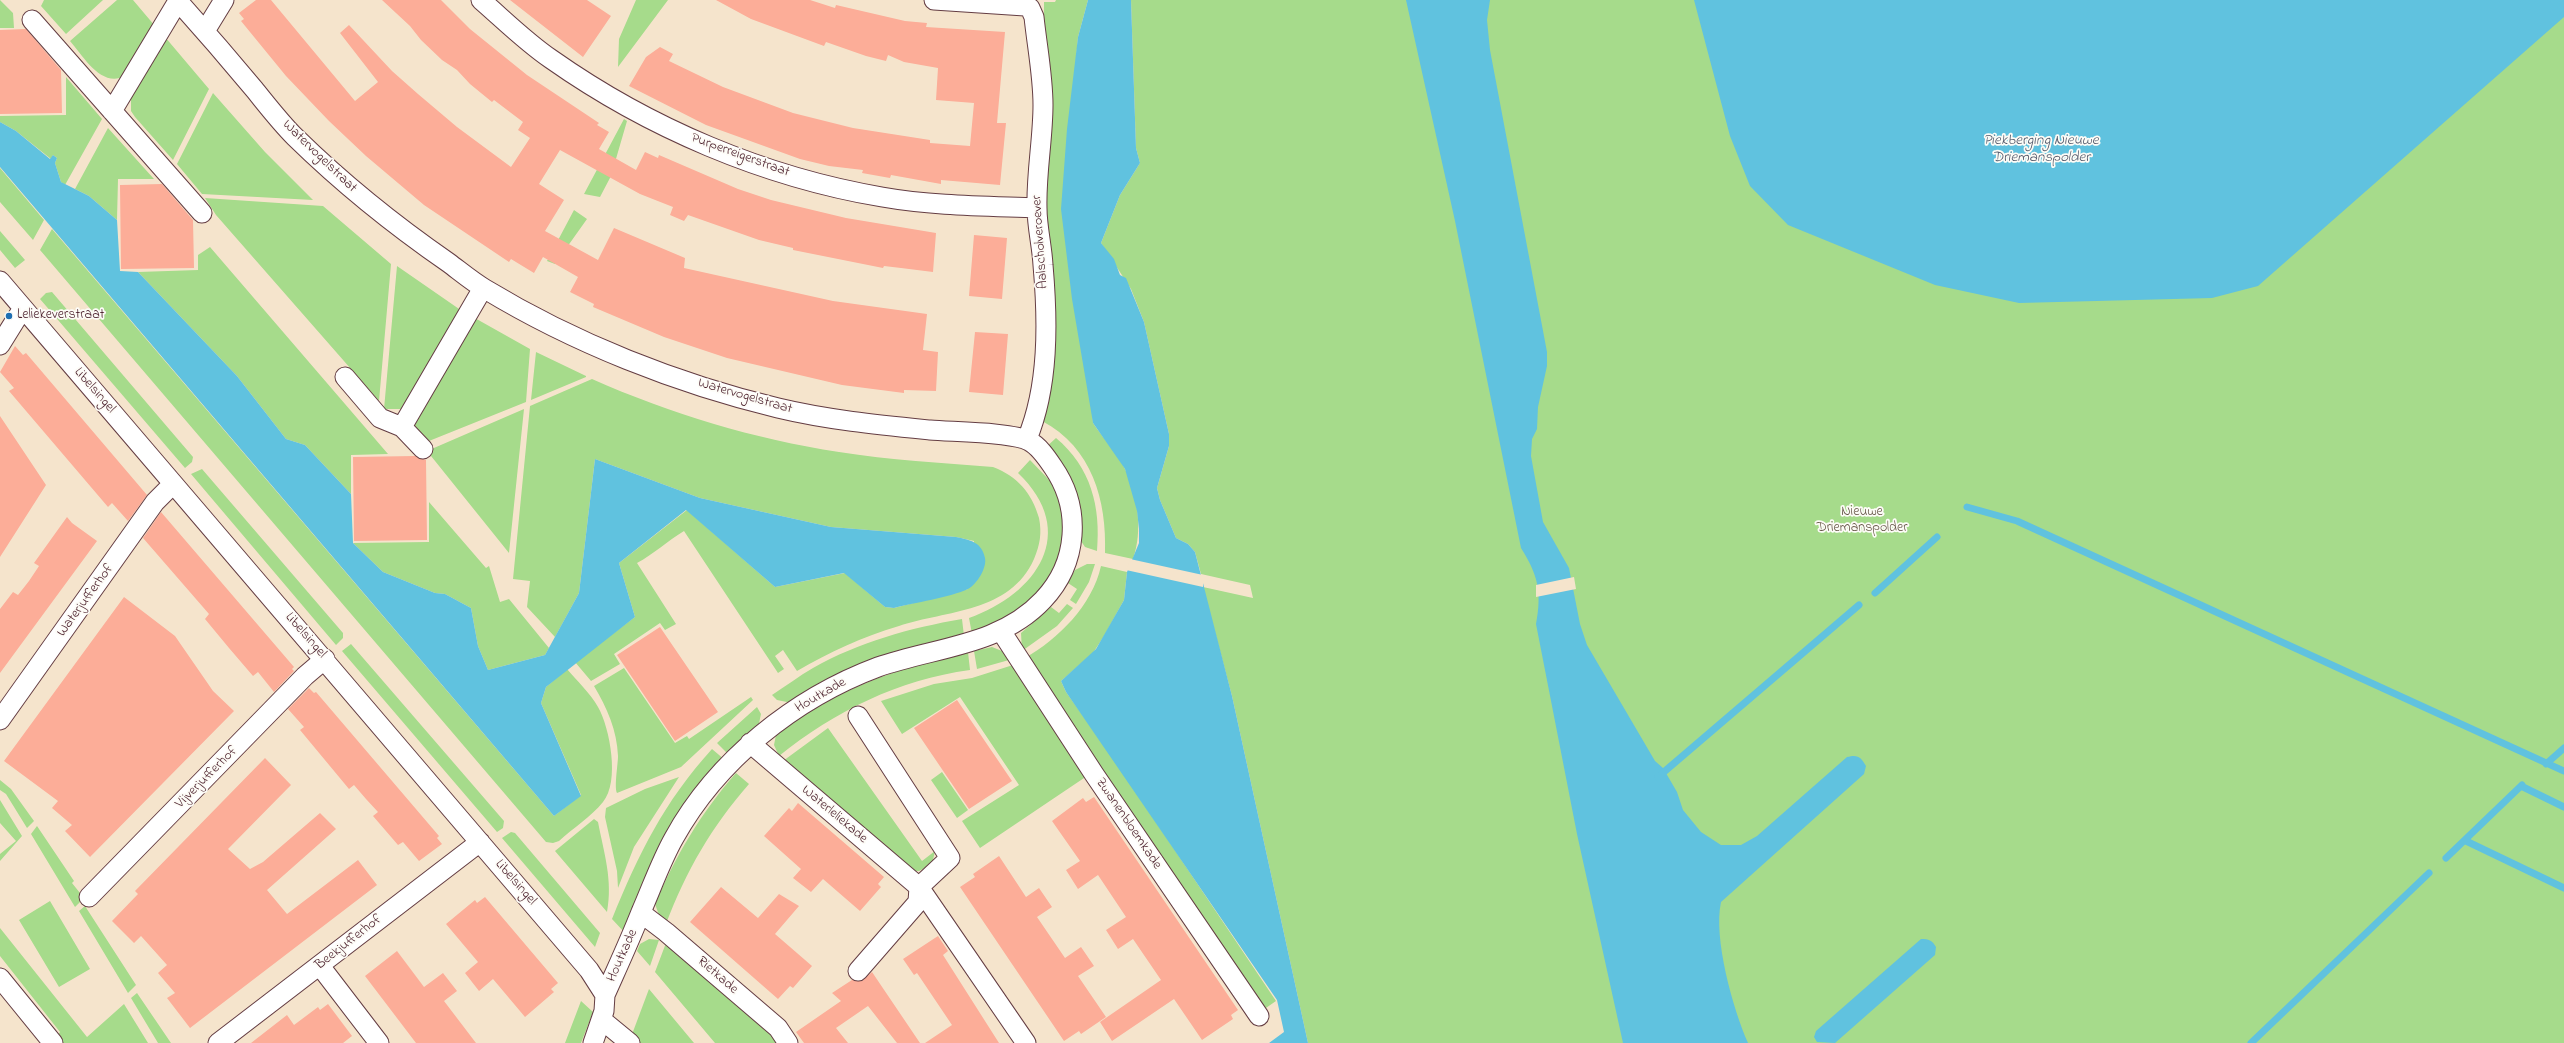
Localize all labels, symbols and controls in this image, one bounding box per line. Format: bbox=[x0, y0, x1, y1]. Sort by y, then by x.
street label: Watervogelstraat bbox=[278, 117, 360, 197]
street label: Purperreigerstraat bbox=[688, 130, 792, 182]
water label: Piekberging Nieuwe Driemanspolder bbox=[1983, 133, 2099, 168]
street label: Aalscholveroever bbox=[1029, 194, 1053, 290]
place label: Leliekeverstraat bbox=[17, 308, 104, 324]
marker: Leliekeverstraat bbox=[4, 311, 14, 321]
street label: Libelsingel bbox=[70, 365, 118, 417]
street label: Watervogelstraat bbox=[696, 376, 794, 418]
park label: Nieuwe Driemanspolder bbox=[1816, 505, 1908, 538]
street label: Waterjufferhof bbox=[54, 561, 118, 641]
street label: Libelsingel bbox=[281, 610, 329, 662]
street label: Houtkade bbox=[793, 675, 849, 717]
street label: Vijverjufferhof bbox=[172, 743, 242, 813]
street label: Zwanenbloemkade bbox=[1091, 775, 1165, 873]
street label: Waterleliekade bbox=[797, 782, 871, 848]
street label: Libelsingel bbox=[491, 857, 539, 909]
street label: Beekjufferhof bbox=[312, 912, 386, 974]
street label: Houtkade bbox=[604, 927, 642, 985]
street label: Rietkade bbox=[693, 954, 741, 998]

